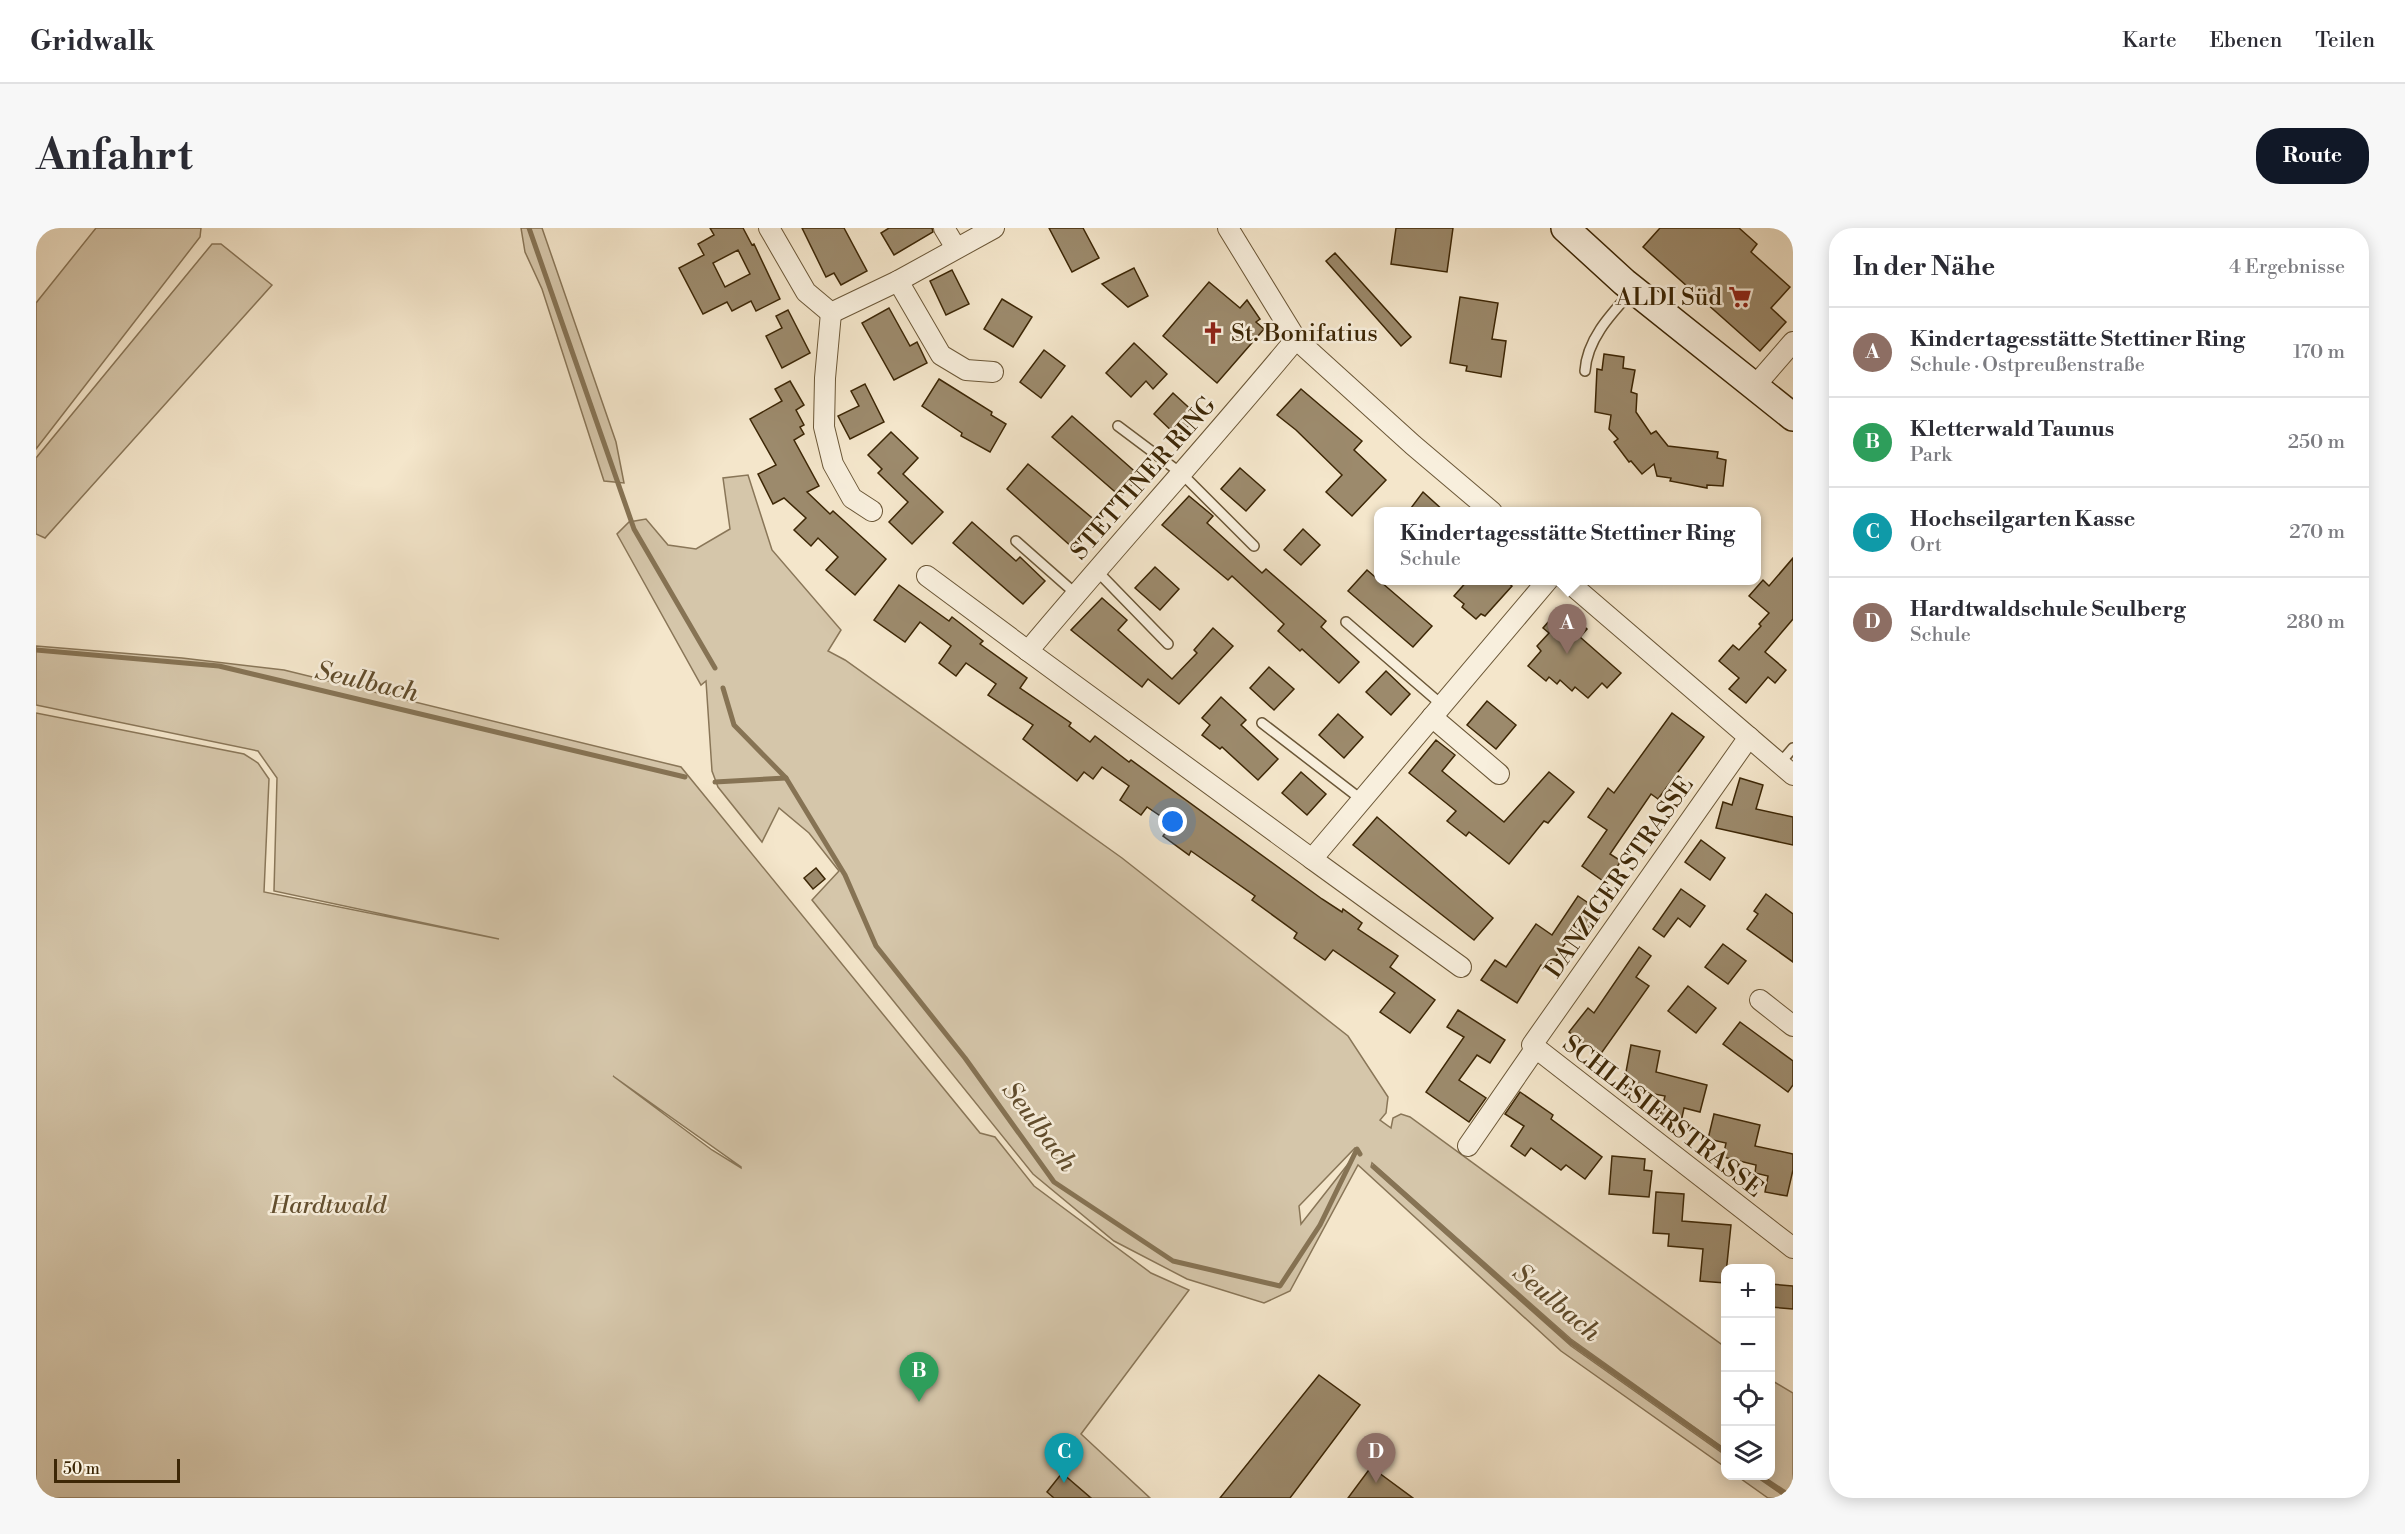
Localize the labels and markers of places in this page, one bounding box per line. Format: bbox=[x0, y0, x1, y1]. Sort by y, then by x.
place label: ALDI Süd bbox=[1615, 283, 1722, 313]
supermarket icon: ALDI Süd bbox=[1727, 284, 1753, 310]
place label: St. Bonifatius bbox=[1231, 319, 1378, 349]
church icon: St. Bonifatius bbox=[1200, 320, 1226, 346]
pin: A bbox=[1548, 604, 1586, 654]
pin: B bbox=[900, 1352, 938, 1402]
pin: C bbox=[1044, 1434, 1084, 1483]
pin: D bbox=[1356, 1434, 1396, 1483]

